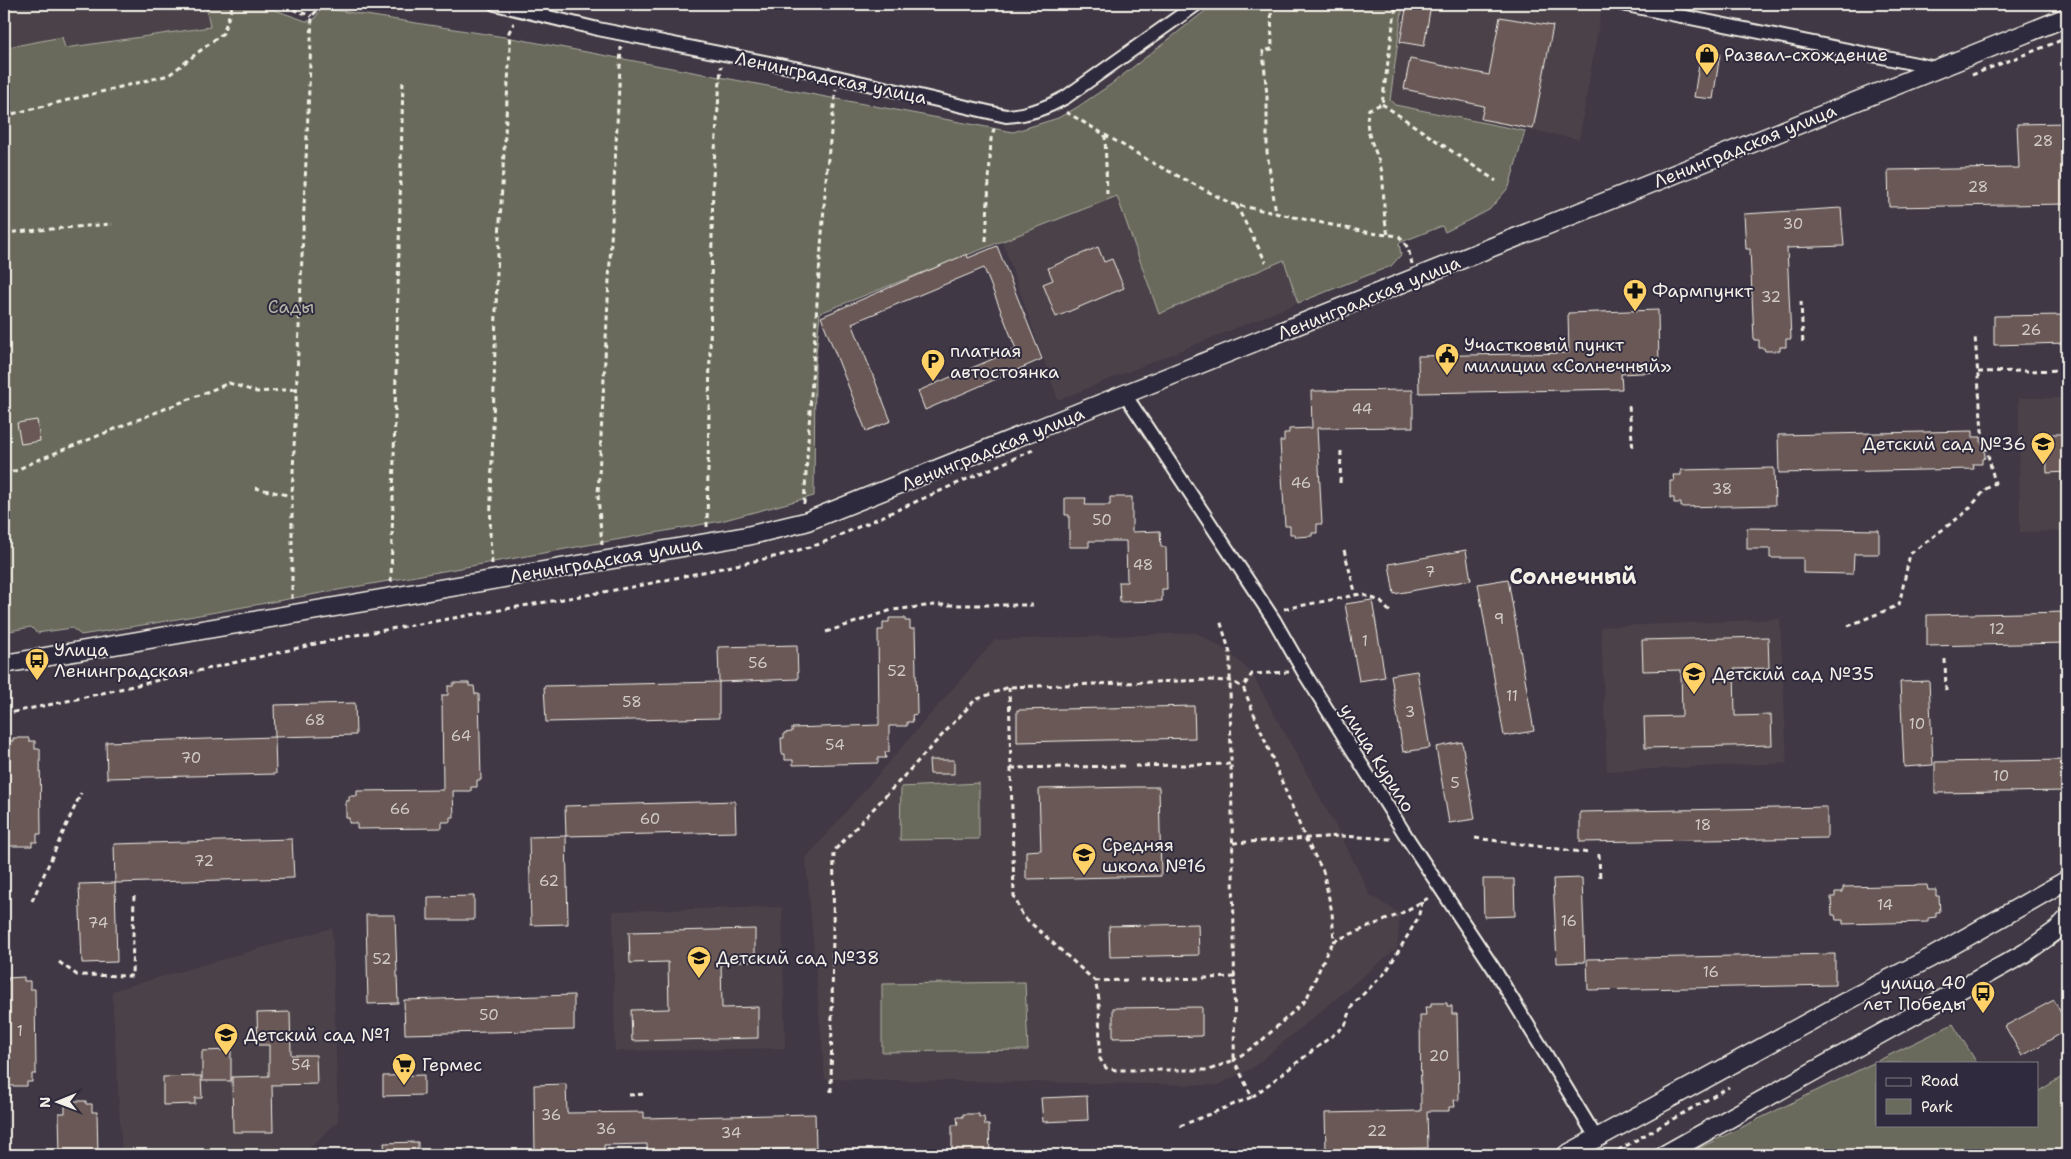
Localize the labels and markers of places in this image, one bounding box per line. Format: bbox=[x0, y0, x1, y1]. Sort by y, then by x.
shop icon: Развал-схождение bbox=[1694, 42, 1720, 76]
place label: Развал-схождение bbox=[1724, 43, 1888, 67]
pharmacy icon: Фармпункт bbox=[1622, 278, 1648, 312]
place label: Фармпункт bbox=[1652, 279, 1754, 303]
place label: Участковый пункт милиции «Солнечный» bbox=[1464, 333, 1672, 378]
place label: платная автостоянка bbox=[950, 339, 1059, 384]
public building icon: Участковый пункт милиции «Солнечный» bbox=[1434, 342, 1460, 376]
parking icon: платная автостоянка bbox=[920, 348, 946, 382]
school or university icon: Детский сад №36 bbox=[2030, 431, 2056, 465]
place label: Детский сад №36 bbox=[1862, 432, 2026, 456]
place label: Улица Ленинградская bbox=[54, 638, 189, 683]
bus stop icon: Улица Ленинградская bbox=[24, 647, 50, 681]
school or university icon: Детский сад №35 bbox=[1681, 661, 1707, 695]
place label: Детский сад №35 bbox=[1712, 662, 1874, 686]
place label: Средняя школа №16 bbox=[1102, 833, 1206, 878]
school or university icon: Средняя школа №16 bbox=[1071, 842, 1097, 876]
school or university icon: Детский сад №38 bbox=[686, 945, 712, 979]
place label: Детский сад №38 bbox=[716, 946, 880, 970]
place label: улица 40 лет Победы bbox=[1864, 971, 1966, 1016]
bus stop icon: улица 40 лет Победы bbox=[1970, 980, 1996, 1014]
school or university icon: Детский сад №1 bbox=[213, 1022, 239, 1056]
place label: Детский сад №1 bbox=[244, 1023, 390, 1047]
supermarket icon: Гермес bbox=[391, 1052, 417, 1086]
place label: Гермес bbox=[422, 1053, 482, 1077]

